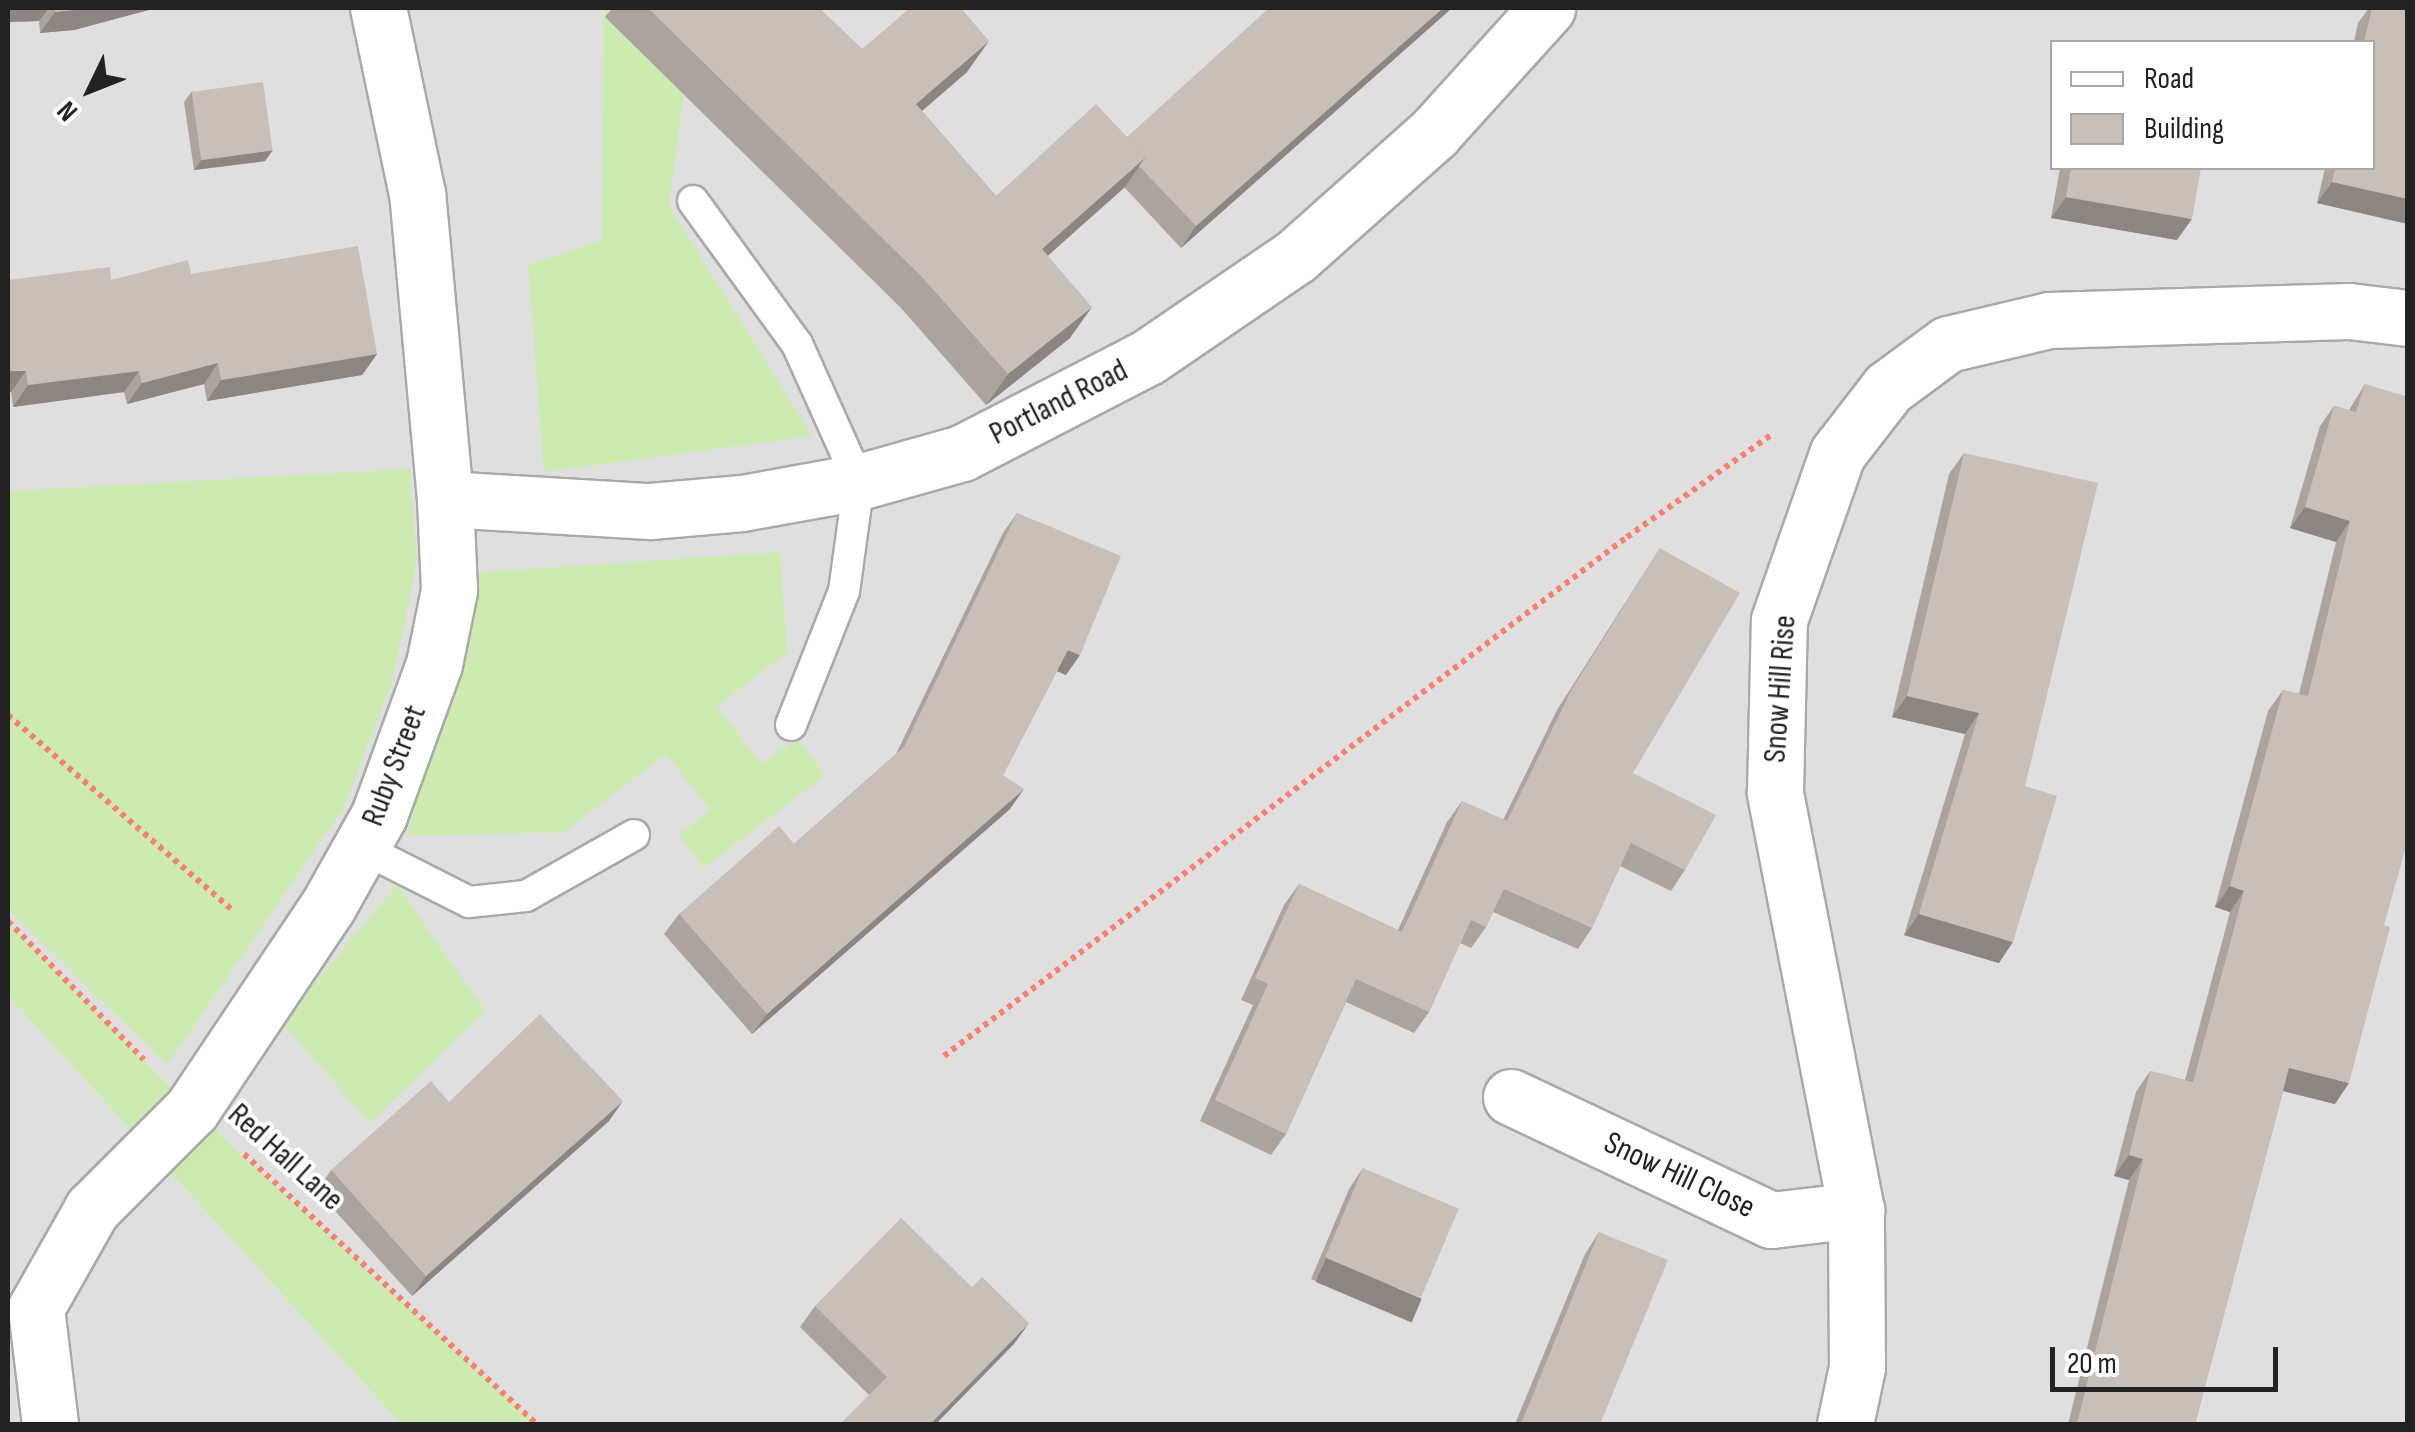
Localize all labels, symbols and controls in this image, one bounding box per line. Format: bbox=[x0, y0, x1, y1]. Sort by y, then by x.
north arrow bbox=[40, 40, 140, 140]
legend bbox=[2050, 40, 2375, 170]
text: Road bbox=[2144, 61, 2194, 97]
text: N bbox=[51, 94, 85, 128]
text: Building bbox=[2144, 111, 2224, 147]
street label: Portland Road bbox=[984, 352, 1134, 454]
street label: Snow Hill Rise bbox=[1757, 614, 1805, 764]
street label: Ruby Street bbox=[354, 700, 436, 832]
street label: Red Hall Lane bbox=[219, 1096, 351, 1220]
street label: Snow Hill Close bbox=[1598, 1124, 1760, 1228]
scale bar bbox=[2055, 1327, 2282, 1389]
text: 20 m bbox=[2067, 1346, 2117, 1382]

